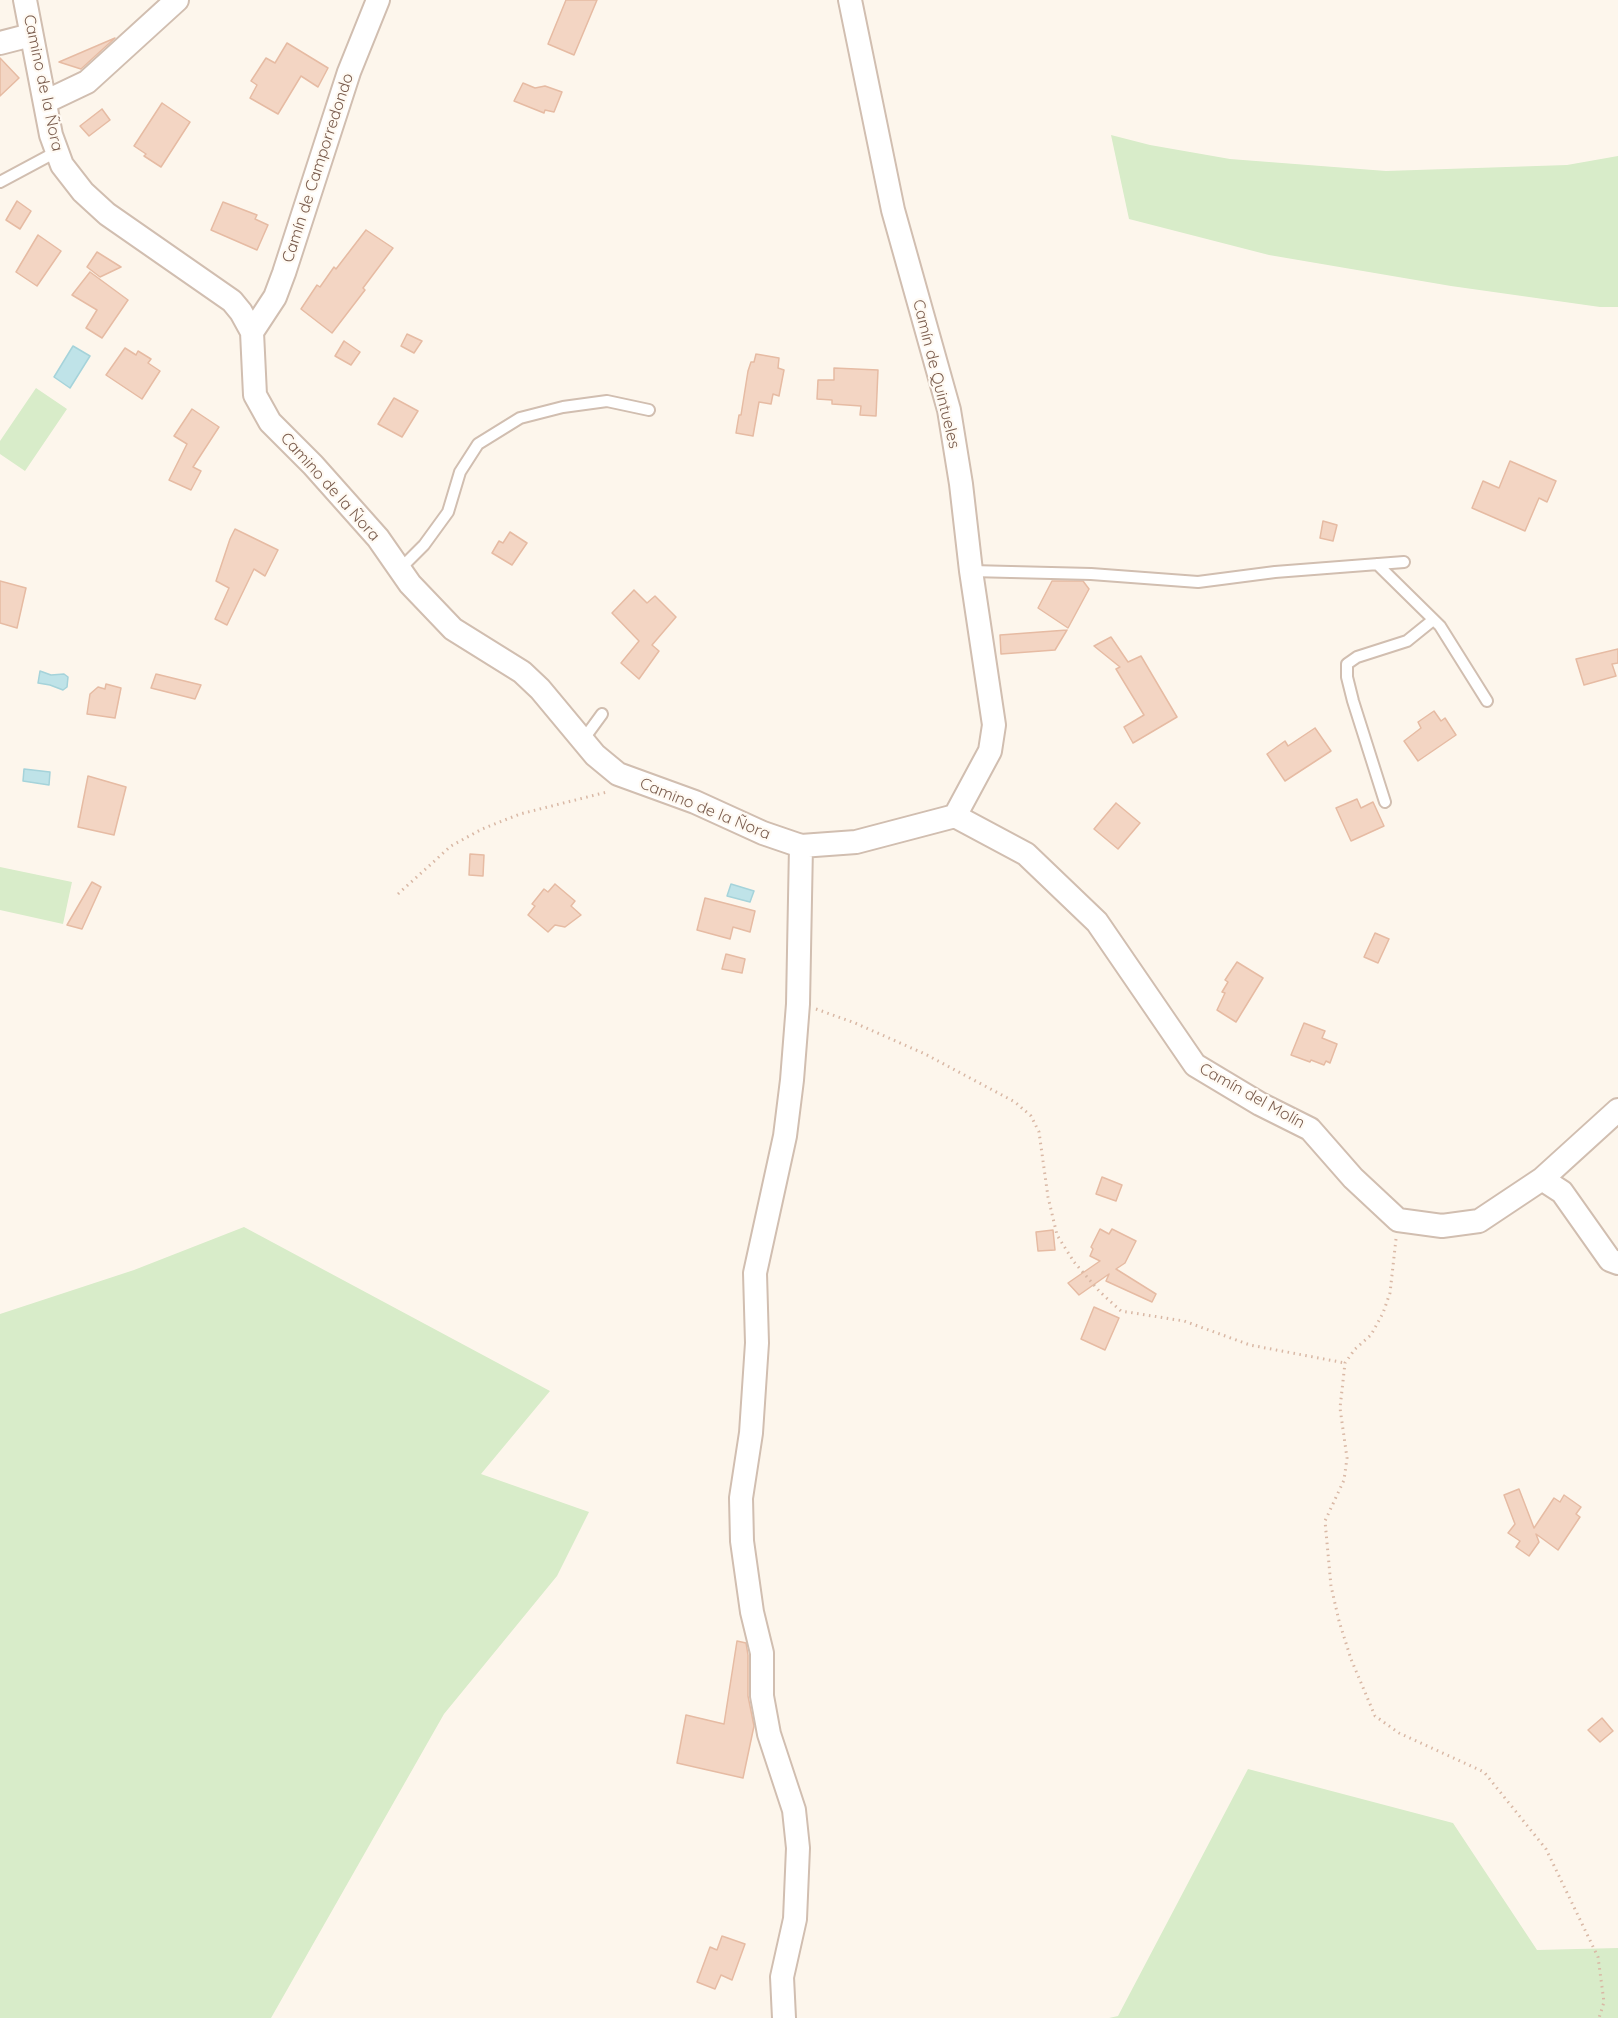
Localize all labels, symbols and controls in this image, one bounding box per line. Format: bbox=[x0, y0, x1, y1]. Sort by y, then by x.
street label: Camino de la Ñora bbox=[19, 13, 67, 153]
street label: Camín de Camporredondo bbox=[278, 71, 358, 265]
street label: Camín de Quintueles bbox=[908, 298, 964, 450]
street label: Camino de la Ñora bbox=[276, 429, 384, 545]
street label: Camino de la Ñora bbox=[637, 774, 773, 844]
street label: Camín del Molín bbox=[1196, 1059, 1308, 1133]

